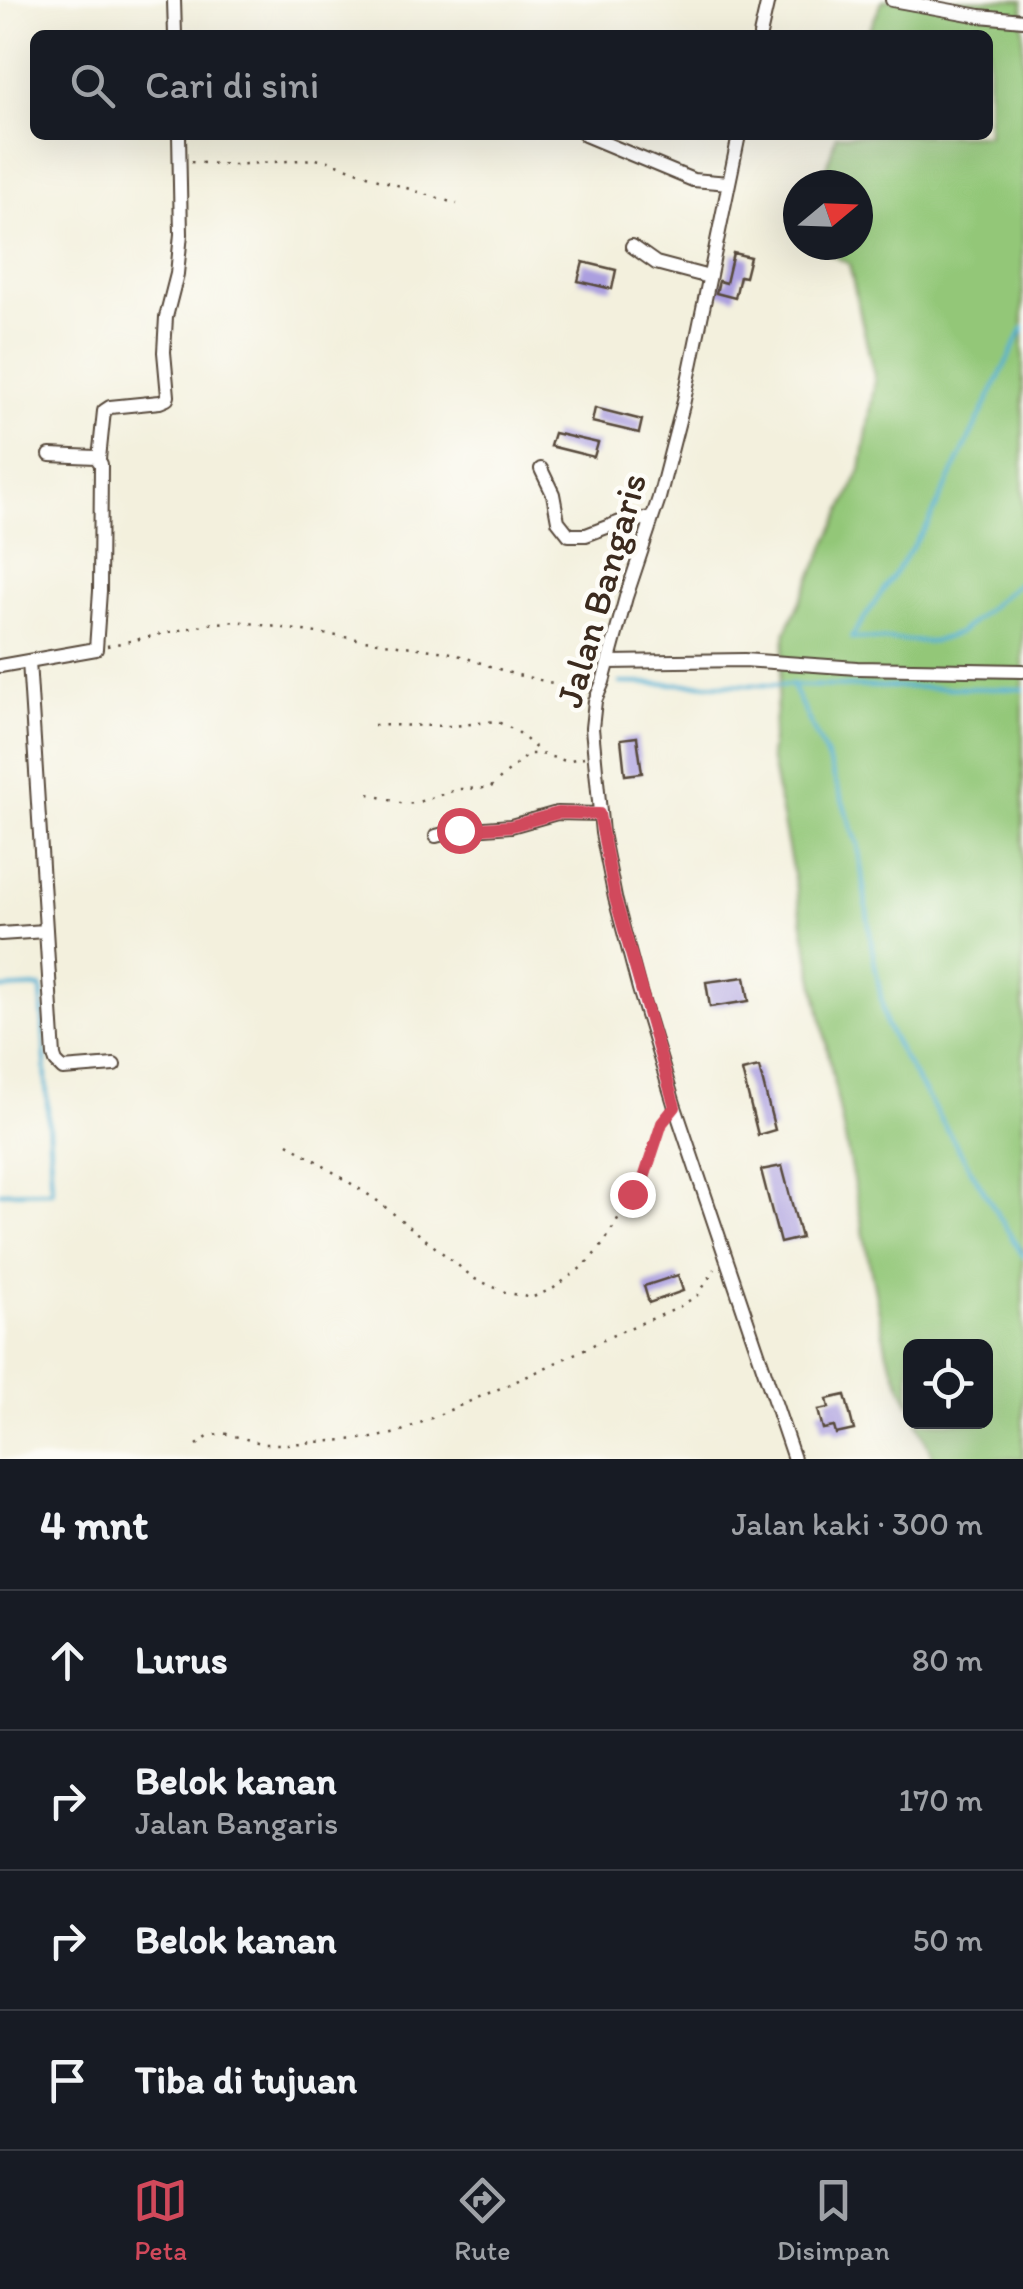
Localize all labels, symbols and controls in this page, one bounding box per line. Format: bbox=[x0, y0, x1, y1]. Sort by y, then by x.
search box bbox=[30, 30, 993, 140]
icon: search bbox=[65, 58, 120, 113]
text: Cari di sini bbox=[145, 62, 319, 108]
north arrow bbox=[783, 170, 873, 260]
street label: Jalan Bangaris bbox=[546, 468, 656, 712]
route start bbox=[437, 808, 483, 854]
route end bbox=[610, 1172, 656, 1218]
map controls bbox=[903, 1339, 993, 1429]
button: locate bbox=[903, 1339, 993, 1429]
text: 4 mnt bbox=[40, 1499, 148, 1550]
text: Jalan kaki · 300 m bbox=[731, 1505, 983, 1543]
icon: ahead bbox=[40, 1633, 95, 1688]
text: Lurus bbox=[135, 1637, 228, 1683]
text: 80 m bbox=[912, 1641, 983, 1679]
text: Belok kanan bbox=[135, 1758, 337, 1804]
icon: right bbox=[40, 1773, 95, 1828]
text: 170 m bbox=[898, 1781, 983, 1819]
text: Jalan Bangaris bbox=[135, 1804, 338, 1842]
icon: right bbox=[40, 1913, 95, 1968]
text: Belok kanan bbox=[135, 1917, 337, 1963]
text: 50 m bbox=[912, 1921, 983, 1959]
icon: arrive bbox=[40, 2053, 95, 2108]
text: Tiba di tujuan bbox=[135, 2057, 357, 2103]
tab: Peta bbox=[133, 2173, 188, 2267]
tab: Rute bbox=[454, 2173, 511, 2267]
tab: Disimpan bbox=[777, 2173, 890, 2267]

